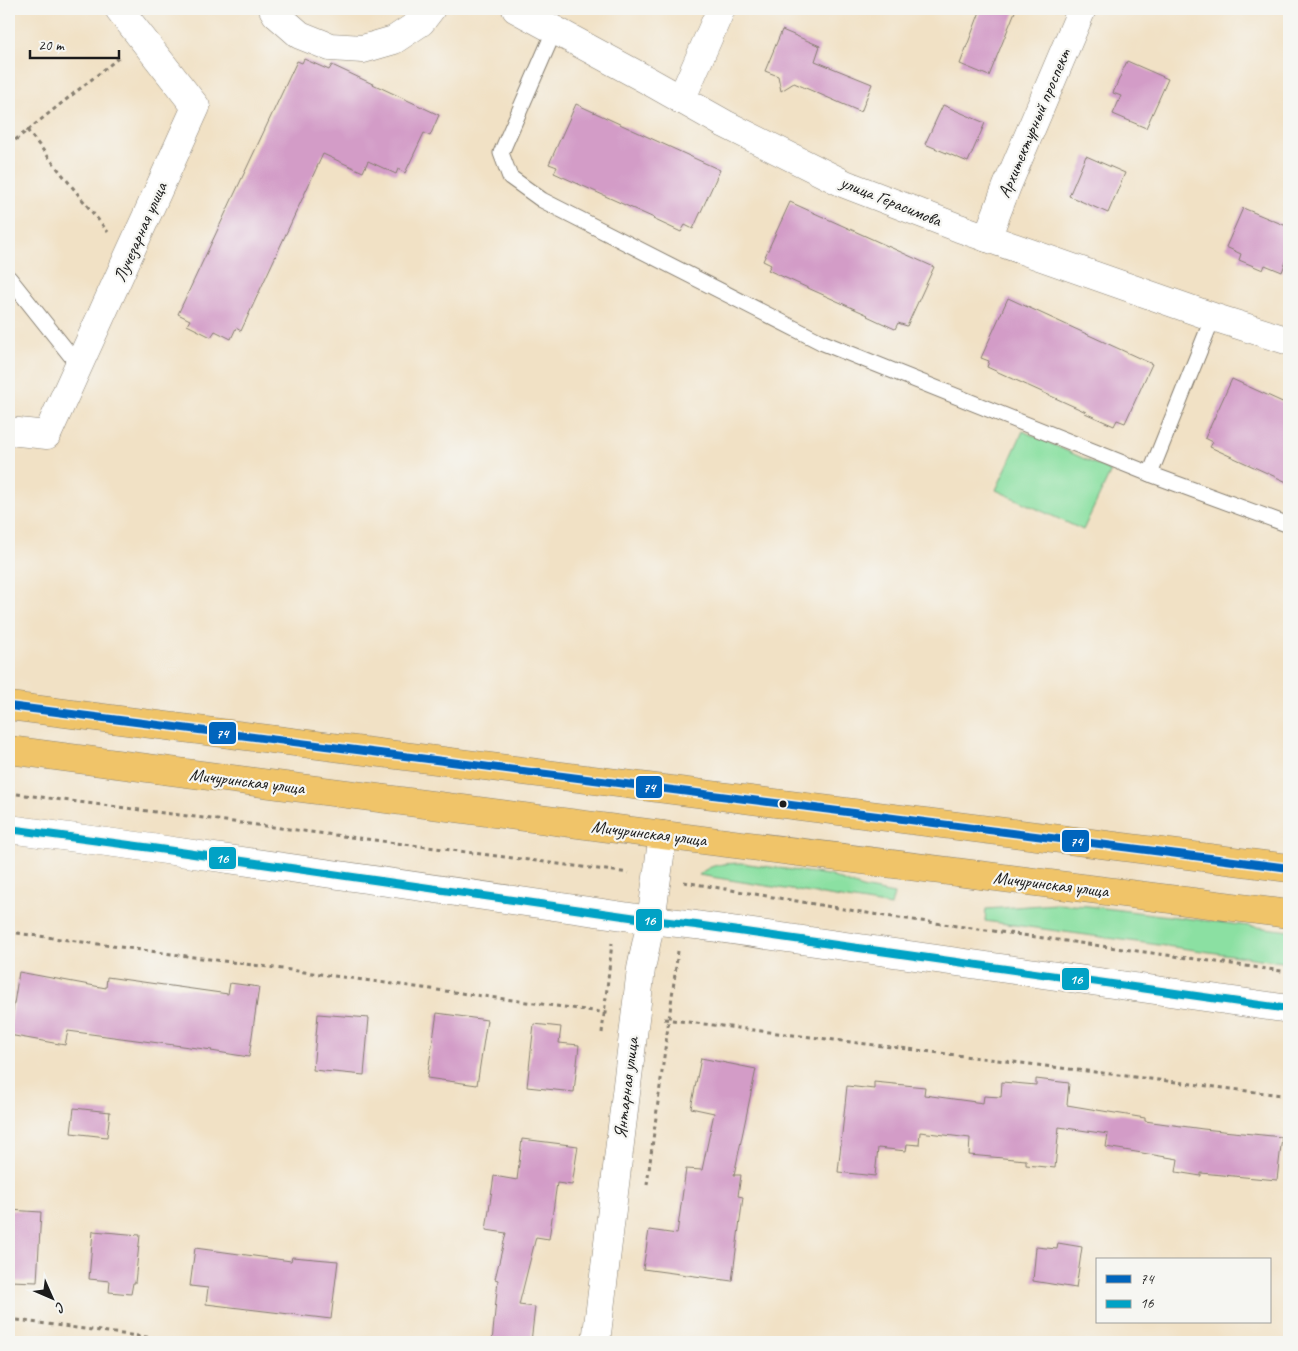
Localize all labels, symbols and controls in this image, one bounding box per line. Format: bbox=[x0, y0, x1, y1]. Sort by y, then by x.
scale bar bbox=[30, 28, 119, 60]
text: 20 m bbox=[38, 36, 65, 55]
street label: Архитектурный проспект bbox=[993, 44, 1076, 201]
street label: улица Герасимова bbox=[836, 170, 946, 232]
street label: Лучезарная улица bbox=[108, 177, 173, 285]
line badge: 74 bbox=[208, 721, 237, 745]
text: 74 bbox=[216, 725, 230, 742]
street label: Мичуринская улица bbox=[188, 763, 308, 799]
line badge: 74 bbox=[635, 775, 663, 799]
text: 74 bbox=[643, 779, 657, 796]
unlabelled marker bbox=[778, 799, 788, 809]
street label: Мичуринская улица bbox=[590, 815, 710, 851]
line badge: 74 bbox=[1061, 829, 1090, 853]
text: 74 bbox=[1070, 833, 1084, 850]
line badge: 16 bbox=[208, 846, 237, 870]
text: 16 bbox=[216, 850, 230, 867]
street label: Мичуринская улица bbox=[992, 866, 1112, 902]
line badge: 16 bbox=[635, 908, 663, 932]
text: 16 bbox=[643, 912, 657, 929]
line badge: 16 bbox=[1061, 967, 1090, 991]
text: 16 bbox=[1070, 971, 1084, 988]
street label: Янтарная улица bbox=[609, 1034, 643, 1140]
legend bbox=[1096, 1258, 1270, 1324]
text: 74 bbox=[1140, 1270, 1155, 1289]
north arrow bbox=[28, 1274, 78, 1324]
text: 16 bbox=[1140, 1294, 1155, 1313]
text: С bbox=[51, 1298, 69, 1317]

